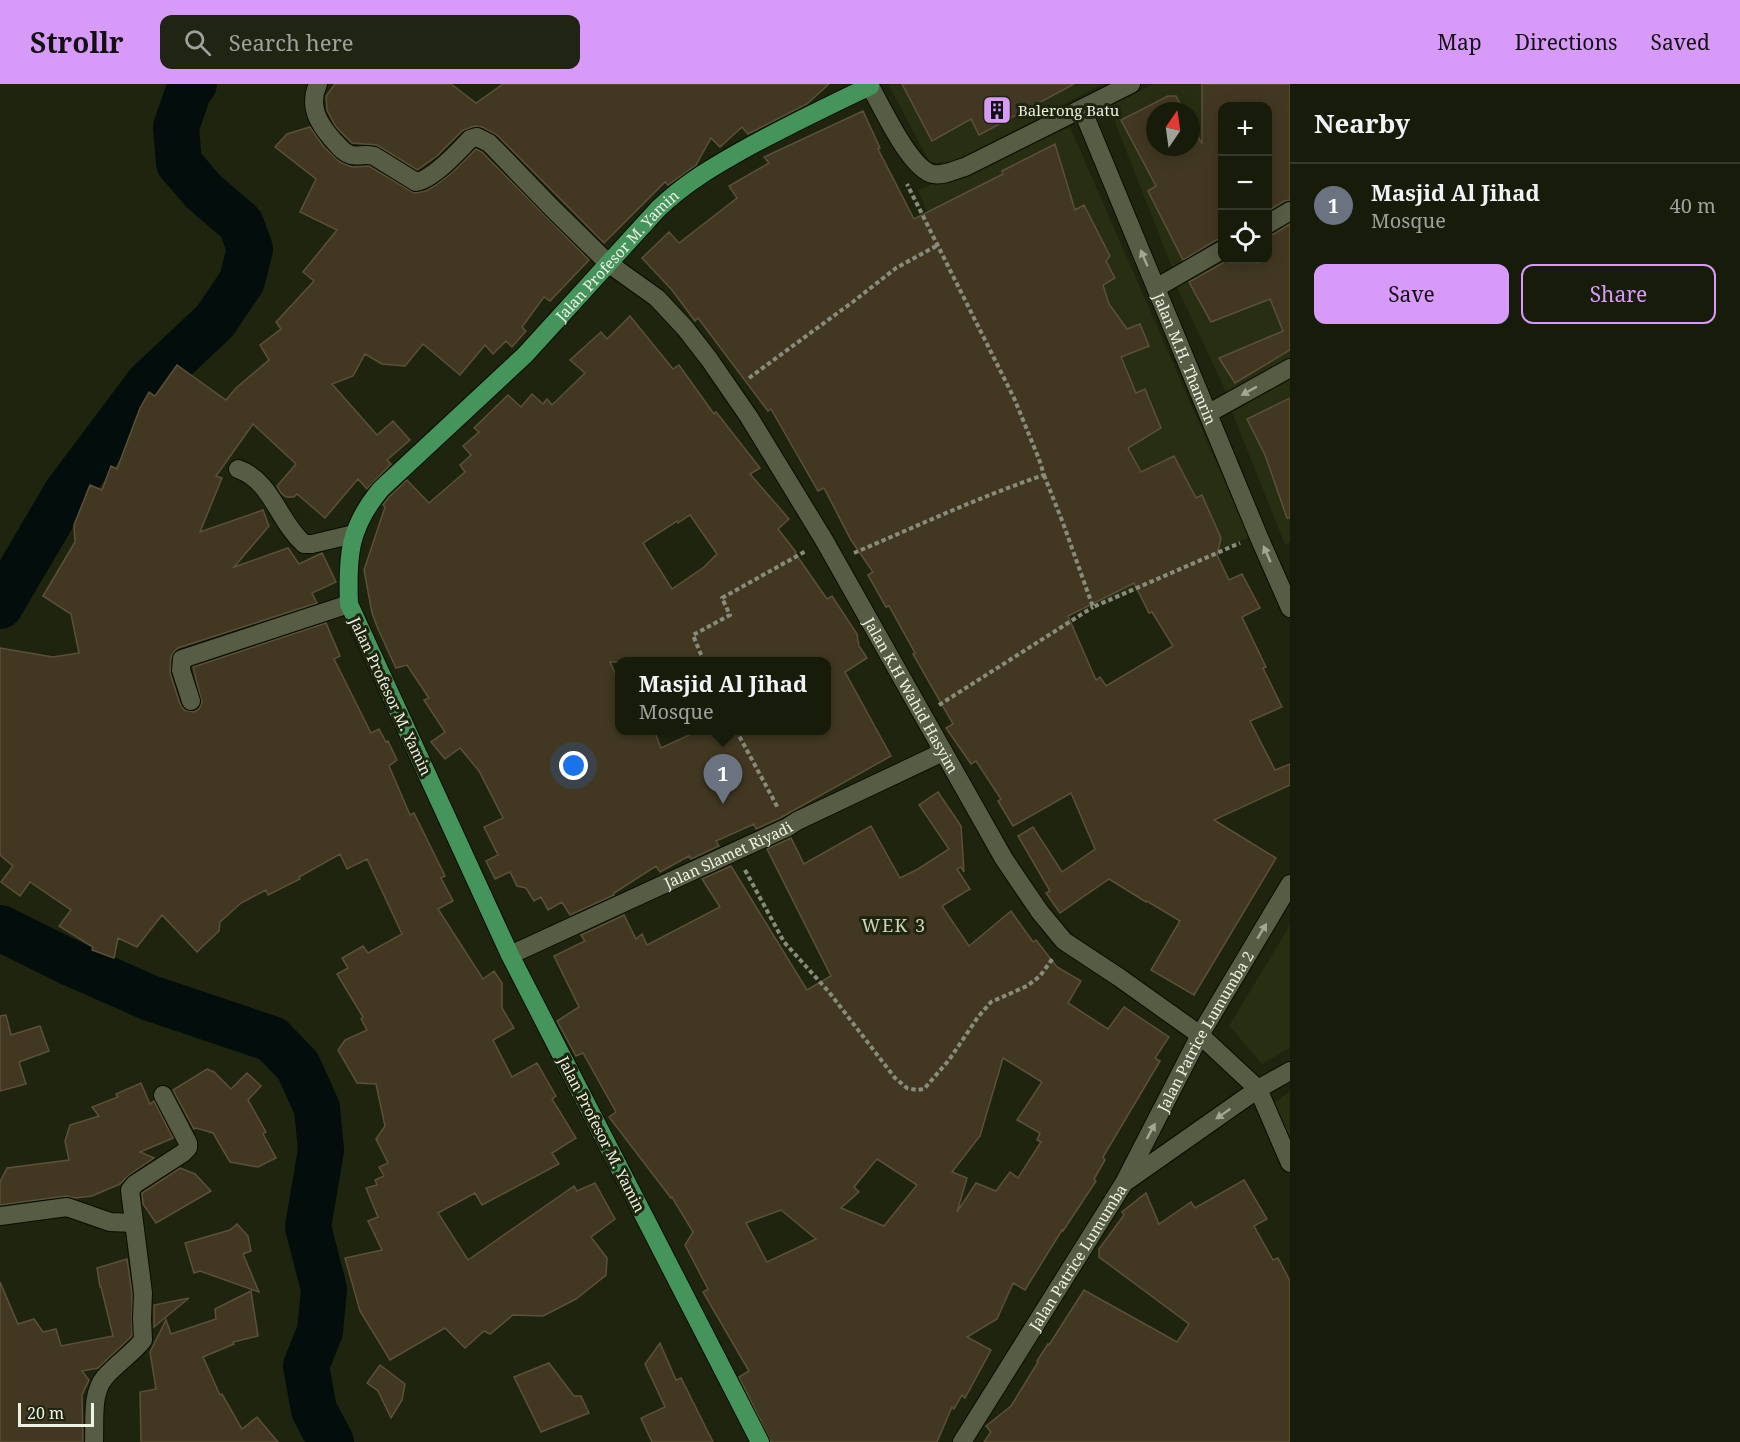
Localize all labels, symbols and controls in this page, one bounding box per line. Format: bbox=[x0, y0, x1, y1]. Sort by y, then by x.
search box bbox=[160, 15, 580, 69]
text: Strollr bbox=[30, 23, 124, 61]
icon: search bbox=[181, 26, 214, 59]
text: Search here bbox=[229, 27, 354, 57]
text: Map bbox=[1437, 28, 1482, 56]
text: Directions bbox=[1515, 28, 1617, 56]
text: Saved bbox=[1650, 28, 1710, 56]
building icon: Balerong Batu bbox=[981, 94, 1013, 126]
place label: Balerong Batu bbox=[1018, 100, 1120, 120]
north arrow bbox=[1146, 102, 1200, 156]
map controls bbox=[1218, 102, 1272, 264]
button: + bbox=[1218, 102, 1272, 156]
text: Nearby bbox=[1314, 105, 1410, 141]
button: − bbox=[1218, 156, 1272, 210]
text: Masjid Al Jihad bbox=[1371, 177, 1540, 207]
street label: Jalan Profesor M. Yamin bbox=[550, 185, 683, 326]
text: 1 bbox=[1328, 192, 1339, 219]
text: 40 m bbox=[1670, 192, 1716, 219]
text: Mosque bbox=[1371, 207, 1446, 234]
button: locate bbox=[1218, 210, 1272, 264]
one-way arrow bbox=[1139, 248, 1149, 266]
button: Save bbox=[1314, 264, 1509, 324]
button: Share bbox=[1521, 264, 1716, 324]
street label: Jalan M.H. Thamrin bbox=[1149, 289, 1221, 428]
one-way arrow bbox=[1241, 386, 1258, 396]
one-way arrow bbox=[1262, 546, 1271, 563]
street label: Jalan Profesor M. Yamin bbox=[345, 613, 437, 779]
street label: Jalan K.H Wahid Hasyim bbox=[859, 613, 963, 777]
popup bbox=[615, 657, 831, 735]
text: Masjid Al Jihad bbox=[639, 668, 807, 698]
text: Mosque bbox=[639, 698, 714, 725]
your location bbox=[559, 751, 588, 780]
pin: 1 bbox=[704, 754, 742, 804]
street label: Jalan Slamet Riyadi bbox=[660, 817, 797, 893]
district label: WEK 3 bbox=[862, 913, 926, 937]
one-way arrow bbox=[1257, 923, 1268, 939]
street label: Jalan Patrice Lumumba 2 bbox=[1152, 947, 1258, 1116]
street label: Jalan Profesor M. Yamin bbox=[553, 1052, 650, 1216]
one-way arrow bbox=[1216, 1108, 1232, 1120]
one-way arrow bbox=[1146, 1122, 1156, 1139]
street label: Jalan Patrice Lumumba bbox=[1024, 1180, 1131, 1335]
scale bar bbox=[18, 1400, 94, 1428]
text: 20 m bbox=[27, 1402, 64, 1424]

